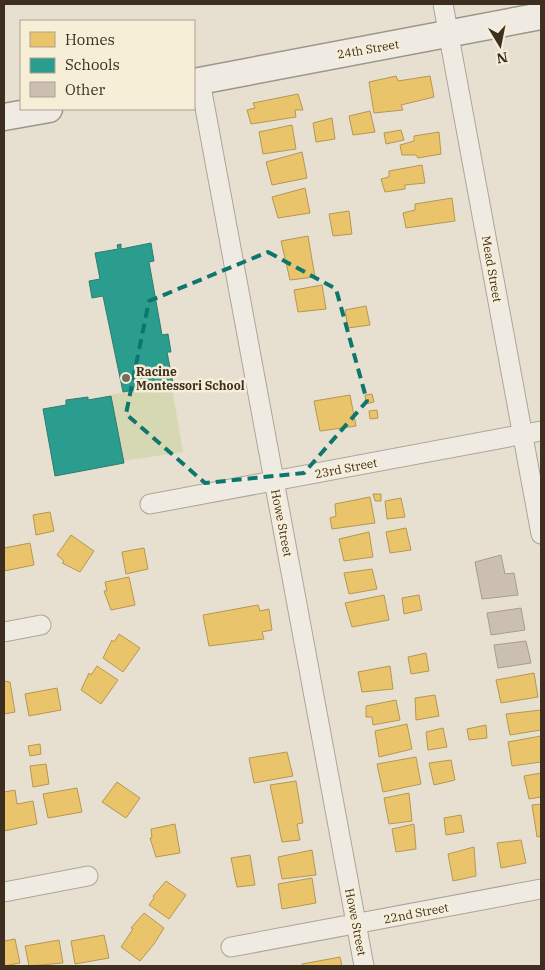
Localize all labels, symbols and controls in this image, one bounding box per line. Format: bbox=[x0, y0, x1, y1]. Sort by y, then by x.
legend bbox=[20, 20, 195, 110]
north arrow bbox=[475, 20, 525, 70]
text: Homes bbox=[65, 30, 115, 49]
street label: 24th Street bbox=[336, 36, 400, 62]
text: N bbox=[495, 48, 509, 68]
text: Schools bbox=[65, 55, 120, 74]
text: Other bbox=[65, 80, 105, 99]
street label: Mead Street bbox=[479, 235, 505, 303]
place label: Racine Montessori School bbox=[136, 364, 245, 393]
marker: Racine Montessori School bbox=[120, 372, 132, 384]
street label: 23rd Street bbox=[313, 455, 379, 481]
street label: Howe Street bbox=[268, 488, 296, 558]
street label: Howe Street bbox=[342, 887, 370, 957]
street label: 22nd Street bbox=[382, 899, 450, 927]

